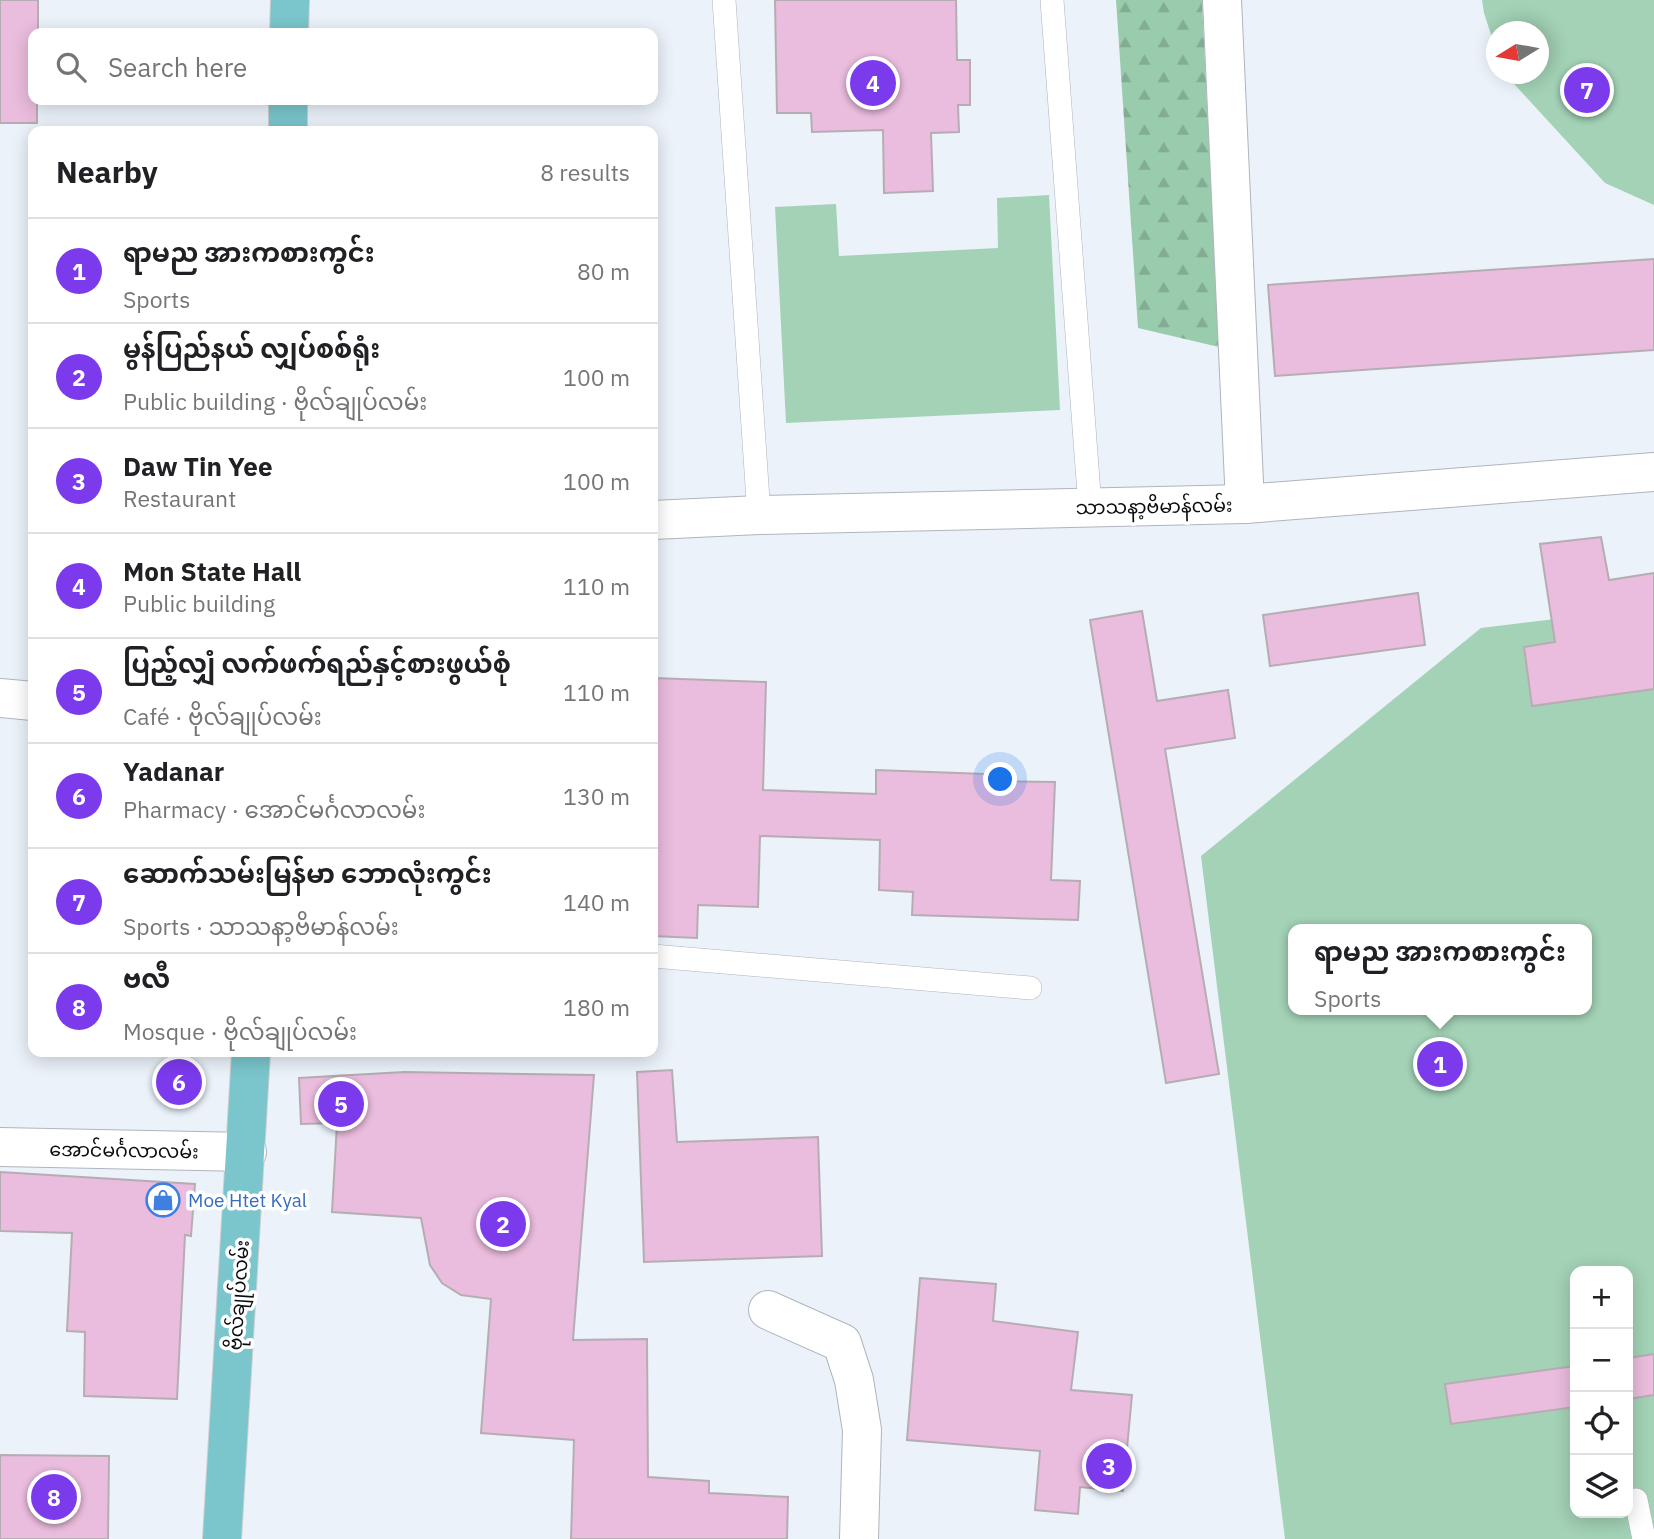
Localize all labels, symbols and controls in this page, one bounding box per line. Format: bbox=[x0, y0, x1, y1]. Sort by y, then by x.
north arrow bbox=[1486, 21, 1549, 84]
search box bbox=[28, 28, 658, 105]
icon: search bbox=[52, 48, 90, 86]
text: Search here bbox=[108, 50, 247, 84]
pin: 4 bbox=[850, 57, 896, 109]
pin: 7 bbox=[1564, 64, 1610, 116]
text: Nearby bbox=[56, 152, 158, 191]
text: 8 results bbox=[540, 157, 630, 187]
text: ရာမည အားကစားကွင်း bbox=[123, 235, 375, 269]
text: 1 bbox=[72, 256, 86, 286]
text: 80 m bbox=[577, 256, 630, 286]
text: Sports bbox=[123, 284, 190, 314]
text: မွန်ပြည်နယ် လျှပ်စစ်ရုံး bbox=[123, 331, 380, 365]
text: 2 bbox=[72, 362, 86, 392]
text: 100 m bbox=[563, 362, 630, 392]
text: Public building · ဗိုလ်ချုပ်လမ်း bbox=[123, 386, 427, 416]
text: Daw Tin Yee bbox=[123, 449, 273, 483]
text: 3 bbox=[72, 466, 86, 496]
text: 100 m bbox=[563, 466, 630, 496]
text: Restaurant bbox=[123, 483, 236, 513]
street label: သာသနာ့ဗိမာန်လမ်း bbox=[1075, 491, 1233, 523]
text: Mon State Hall bbox=[123, 554, 301, 588]
text: 4 bbox=[72, 571, 86, 601]
text: 110 m bbox=[563, 571, 630, 601]
text: Public building bbox=[123, 588, 275, 618]
text: ပြည့်လျှံ လက်ဖက်ရည်နှင့်စားဖွယ်စုံ bbox=[123, 646, 511, 680]
text: 5 bbox=[72, 677, 86, 707]
text: 110 m bbox=[563, 677, 630, 707]
text: Café · ဗိုလ်ချုပ်လမ်း bbox=[123, 701, 322, 731]
text: Yadanar bbox=[123, 754, 224, 788]
your location bbox=[983, 762, 1017, 796]
text: 6 bbox=[72, 781, 86, 811]
text: 130 m bbox=[563, 781, 630, 811]
text: Pharmacy · အောင်မင်္ဂလာလမ်း bbox=[123, 794, 425, 824]
text: ဆောက်သမ်းမြန်မာ ဘောလုံးကွင်း bbox=[123, 856, 492, 890]
text: 7 bbox=[72, 887, 86, 917]
text: 140 m bbox=[563, 887, 630, 917]
text: Sports · သာသနာ့ဗိမာန်လမ်း bbox=[123, 911, 399, 941]
popup bbox=[1288, 924, 1592, 1015]
text: ရာမည အားကစားကွင်း bbox=[1314, 934, 1566, 968]
text: ဗလီ bbox=[123, 961, 170, 995]
text: Sports bbox=[1314, 983, 1381, 1013]
text: 8 bbox=[72, 992, 86, 1022]
text: 180 m bbox=[563, 992, 630, 1022]
text: Mosque · ဗိုလ်ချုပ်လမ်း bbox=[123, 1016, 357, 1046]
pin: 1 bbox=[1417, 1038, 1463, 1090]
pin: 6 bbox=[156, 1056, 202, 1108]
pin: 5 bbox=[318, 1078, 364, 1130]
street label: အောင်မင်္ဂလာလမ်း bbox=[49, 1135, 199, 1163]
shop icon: Moe Htet Kyal bbox=[144, 1181, 182, 1219]
place label: Moe Htet Kyal bbox=[188, 1188, 307, 1212]
pin: 2 bbox=[480, 1198, 526, 1250]
street label: ဗိုလ်ချုပ်လမ်း bbox=[220, 1239, 259, 1351]
map controls bbox=[1570, 1266, 1633, 1518]
button: + bbox=[1570, 1266, 1633, 1329]
button: − bbox=[1570, 1329, 1633, 1392]
button: locate bbox=[1570, 1392, 1633, 1455]
pin: 3 bbox=[1086, 1440, 1132, 1492]
button: layers bbox=[1570, 1455, 1633, 1518]
pin: 8 bbox=[31, 1471, 77, 1523]

